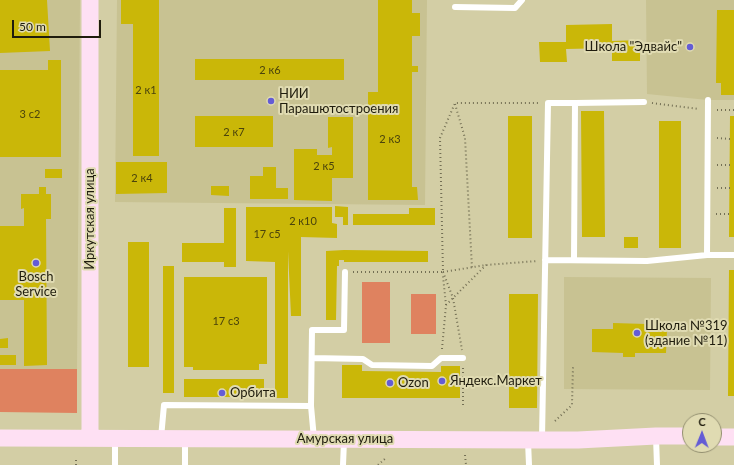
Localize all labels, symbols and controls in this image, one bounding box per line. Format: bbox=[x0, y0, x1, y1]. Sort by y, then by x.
scale bar bbox=[14, 12, 103, 38]
text: 50 m bbox=[19, 19, 46, 34]
place label: Школа "Эдвайс" bbox=[585, 39, 682, 55]
marker: Школа "Эдвайс" bbox=[685, 42, 695, 52]
house number: 2 к6 bbox=[259, 63, 281, 77]
house number: 2 к1 bbox=[135, 83, 157, 97]
place label: НИИ Парашютостроения bbox=[279, 86, 398, 117]
marker: НИИ Парашютостроения bbox=[266, 96, 276, 106]
house number: 3 с2 bbox=[20, 107, 40, 121]
house number: 2 к7 bbox=[223, 125, 245, 139]
house number: 2 к3 bbox=[379, 132, 401, 146]
house number: 2 к5 bbox=[313, 159, 335, 173]
street label: Иркутская улица bbox=[82, 168, 98, 270]
house number: 2 к4 bbox=[131, 171, 153, 185]
house number: 2 к10 bbox=[289, 214, 317, 228]
house number: 17 с5 bbox=[253, 227, 281, 241]
marker: Bosch Service bbox=[31, 258, 41, 268]
place label: Bosch Service bbox=[15, 269, 57, 300]
house number: 17 с3 bbox=[212, 314, 240, 328]
place label: Школа №319 (здание №11) bbox=[645, 318, 728, 349]
marker: Школа №319 (здание №11) bbox=[632, 328, 642, 338]
place label: Яндекс.Маркет bbox=[450, 373, 542, 389]
place label: Ozon bbox=[398, 375, 429, 391]
marker: Яндекс.Маркет bbox=[437, 376, 447, 386]
marker: Ozon bbox=[385, 378, 395, 388]
place label: Орбита bbox=[230, 385, 276, 401]
marker: Орбита bbox=[217, 388, 227, 398]
north arrow bbox=[682, 413, 722, 453]
text: С bbox=[698, 415, 706, 428]
street label: Амурская улица bbox=[297, 431, 393, 447]

